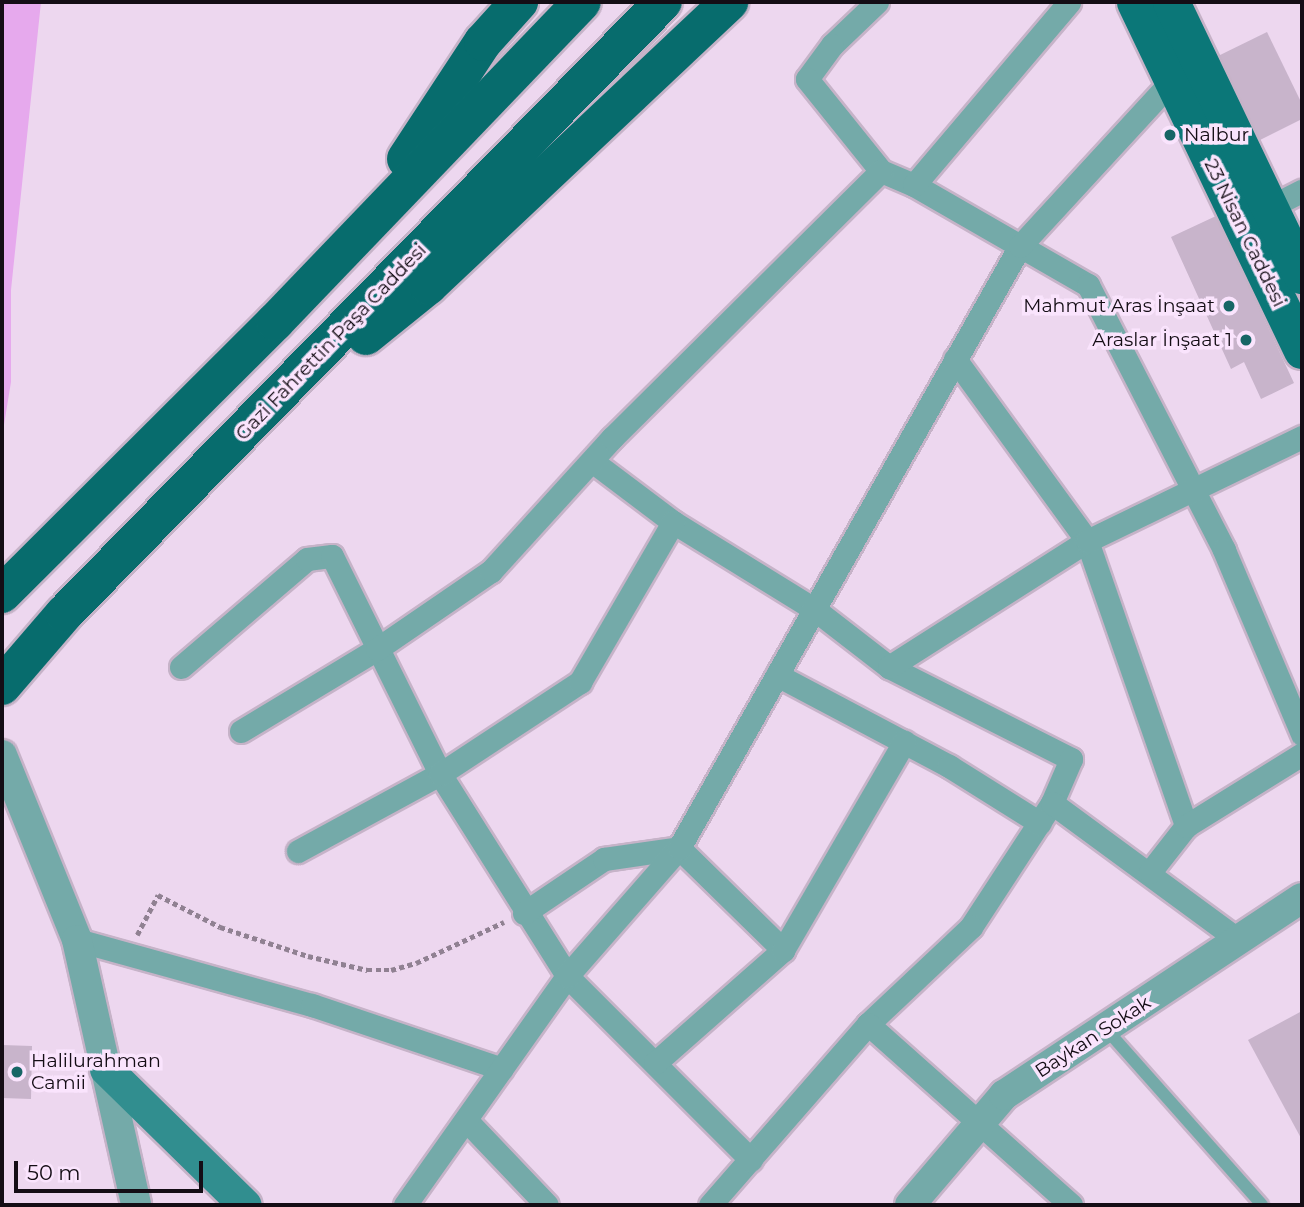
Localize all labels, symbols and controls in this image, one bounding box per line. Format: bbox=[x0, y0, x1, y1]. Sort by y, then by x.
place label: Nalbur bbox=[1184, 124, 1249, 146]
marker: Nalbur bbox=[1162, 127, 1178, 143]
street label: 23 Nisan Caddesi bbox=[1199, 155, 1291, 311]
street label: Gazi Fahrettin Paşa Caddesi bbox=[231, 239, 431, 445]
place label: Mahmut Aras İnşaat bbox=[1023, 295, 1215, 317]
marker: Mahmut Aras İnşaat bbox=[1221, 298, 1237, 314]
place label: Araslar İnşaat 1 bbox=[1092, 329, 1232, 351]
marker: Araslar İnşaat 1 bbox=[1238, 332, 1254, 348]
street label: Baykan Sokak bbox=[1031, 991, 1155, 1083]
place label: Halilurahman Camii bbox=[31, 1050, 161, 1094]
marker: Halilurahman Camii bbox=[9, 1064, 25, 1080]
scale bar bbox=[18, 1148, 206, 1192]
text: 50 m bbox=[27, 1160, 81, 1185]

